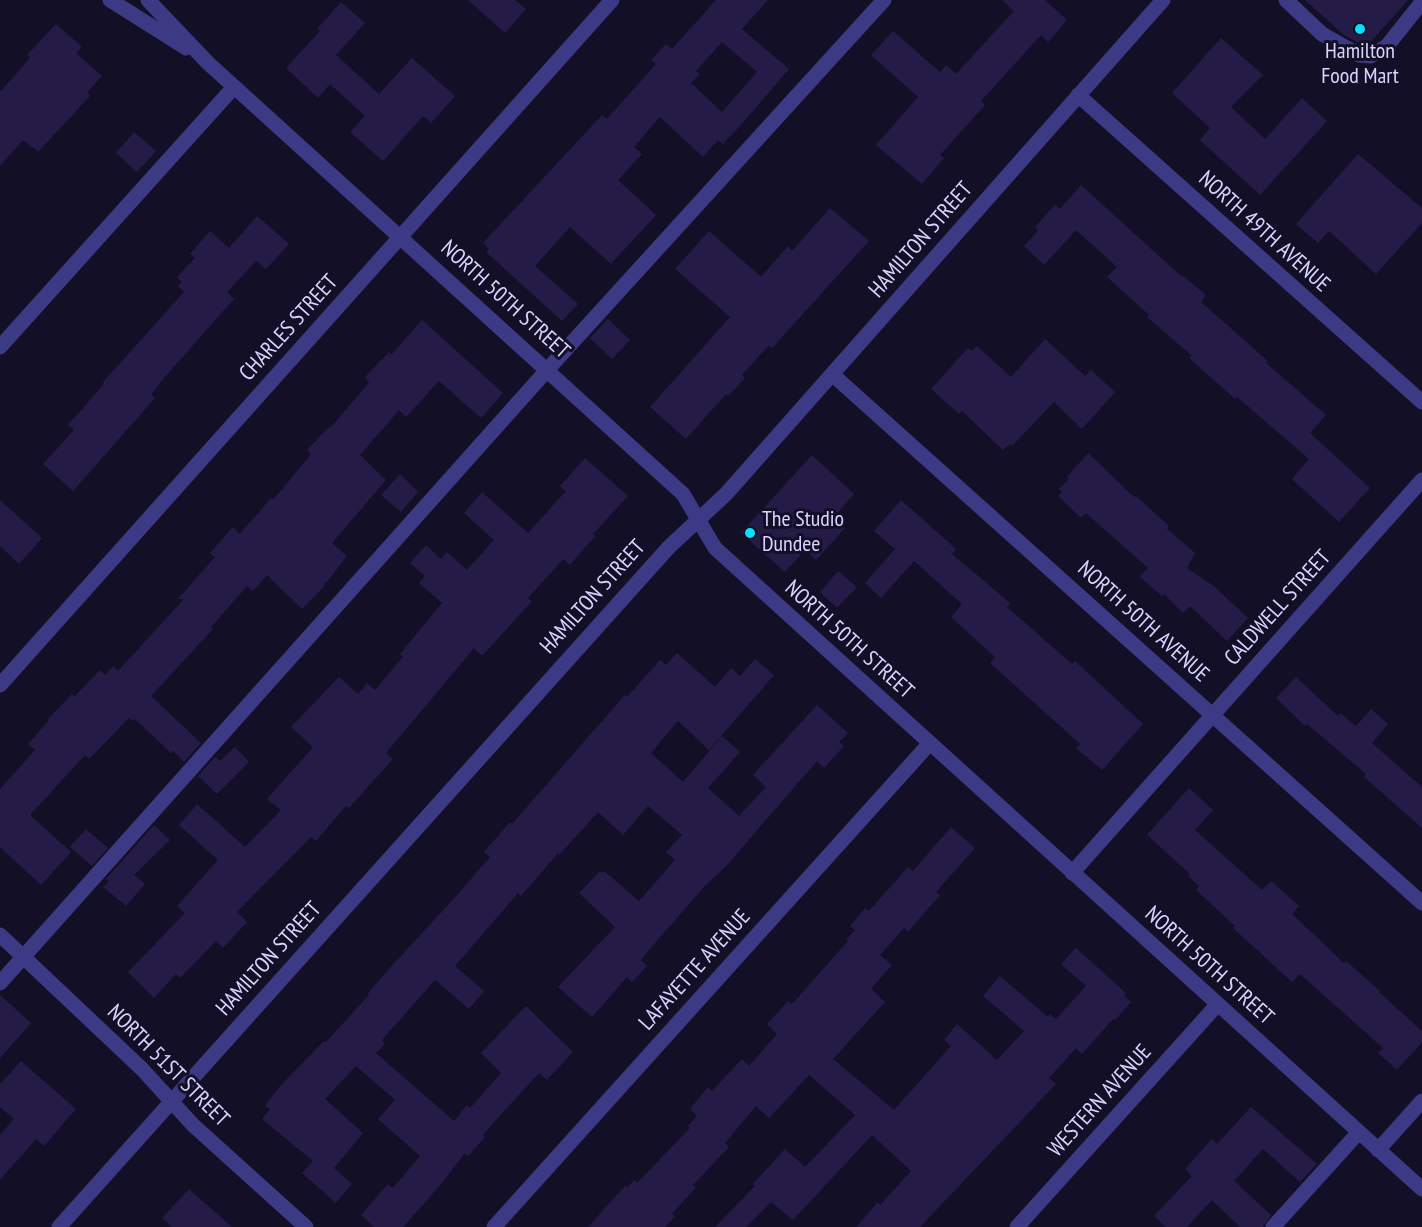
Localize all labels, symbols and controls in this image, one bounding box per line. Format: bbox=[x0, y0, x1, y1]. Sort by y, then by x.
marker: Hamilton Food Mart bbox=[1353, 22, 1367, 36]
place label: Hamilton Food Mart bbox=[1321, 39, 1399, 90]
street label: NORTH 49TH AVENUE bbox=[1193, 166, 1335, 298]
street label: HAMILTON STREET bbox=[864, 177, 978, 303]
street label: NORTH 50TH STREET bbox=[435, 235, 575, 365]
street label: CHARLES STREET bbox=[234, 269, 344, 387]
place label: The Studio Dundee bbox=[762, 507, 844, 558]
marker: The Studio Dundee bbox=[743, 526, 757, 540]
street label: HAMILTON STREET bbox=[535, 535, 651, 659]
street label: CALDWELL STREET bbox=[1219, 545, 1337, 671]
street label: NORTH 50TH AVENUE bbox=[1072, 556, 1214, 688]
street label: NORTH 50TH STREET bbox=[779, 575, 919, 705]
street label: HAMILTON STREET bbox=[211, 897, 327, 1021]
street label: NORTH 50TH STREET bbox=[1139, 901, 1279, 1031]
street label: LAFAYETTE AVENUE bbox=[634, 904, 756, 1036]
street label: NORTH 51ST STREET bbox=[101, 999, 235, 1133]
street label: WESTERN AVENUE bbox=[1043, 1039, 1157, 1163]

